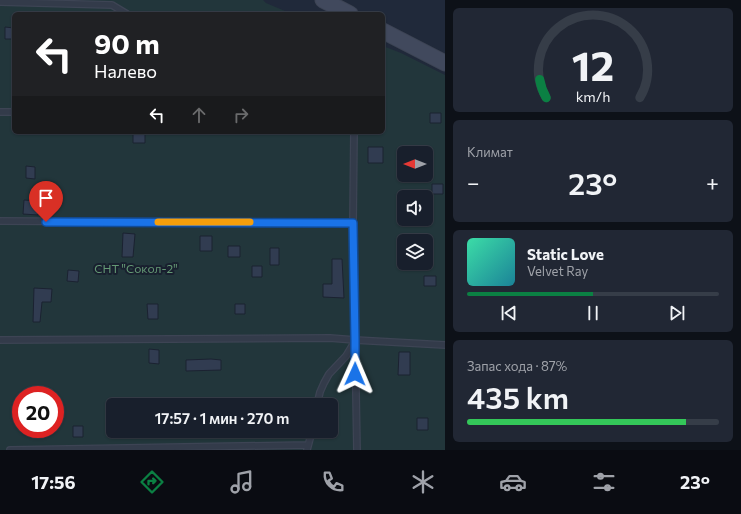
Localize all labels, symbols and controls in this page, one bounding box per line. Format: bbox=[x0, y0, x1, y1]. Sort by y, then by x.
text: 90 m bbox=[94, 26, 160, 60]
icon: left bbox=[28, 28, 80, 80]
text: 12 bbox=[572, 39, 614, 90]
text: Налево bbox=[94, 60, 157, 82]
text: km/h bbox=[576, 87, 610, 105]
icon: left bbox=[146, 104, 168, 126]
icon: ahead bbox=[188, 104, 210, 126]
icon: right bbox=[230, 104, 252, 126]
text: Климат bbox=[467, 144, 513, 160]
north arrow bbox=[397, 146, 433, 182]
map controls bbox=[397, 146, 433, 270]
text: 23° bbox=[568, 164, 617, 201]
text: − bbox=[467, 169, 480, 196]
text: + bbox=[706, 169, 719, 196]
pin bbox=[29, 181, 63, 222]
icon: arrive bbox=[35, 187, 57, 209]
button: sound bbox=[397, 190, 433, 226]
button: layers bbox=[397, 234, 433, 270]
text: Static Love bbox=[527, 245, 604, 263]
park label: СНТ "Сокол-2" bbox=[94, 261, 178, 275]
text: Velvet Ray bbox=[527, 263, 588, 279]
icon: previous bbox=[498, 302, 520, 324]
icon: pause bbox=[582, 302, 604, 324]
icon: next bbox=[666, 302, 688, 324]
position arrow bbox=[334, 353, 376, 395]
text: Запас хода · 87% bbox=[467, 358, 567, 374]
text: 435 km bbox=[467, 378, 569, 415]
speed limit sign: 20 bbox=[12, 386, 64, 438]
text: 17:57 · 1 мин · 270 m bbox=[155, 409, 289, 427]
icon: directions bbox=[138, 468, 166, 496]
icon: music bbox=[228, 468, 256, 496]
icon: phone bbox=[319, 468, 347, 496]
icon: climate bbox=[409, 468, 437, 496]
icon: car bbox=[499, 468, 527, 496]
icon: filters bbox=[590, 468, 618, 496]
text: 17:56 bbox=[31, 471, 76, 493]
text: 23° bbox=[680, 471, 710, 493]

